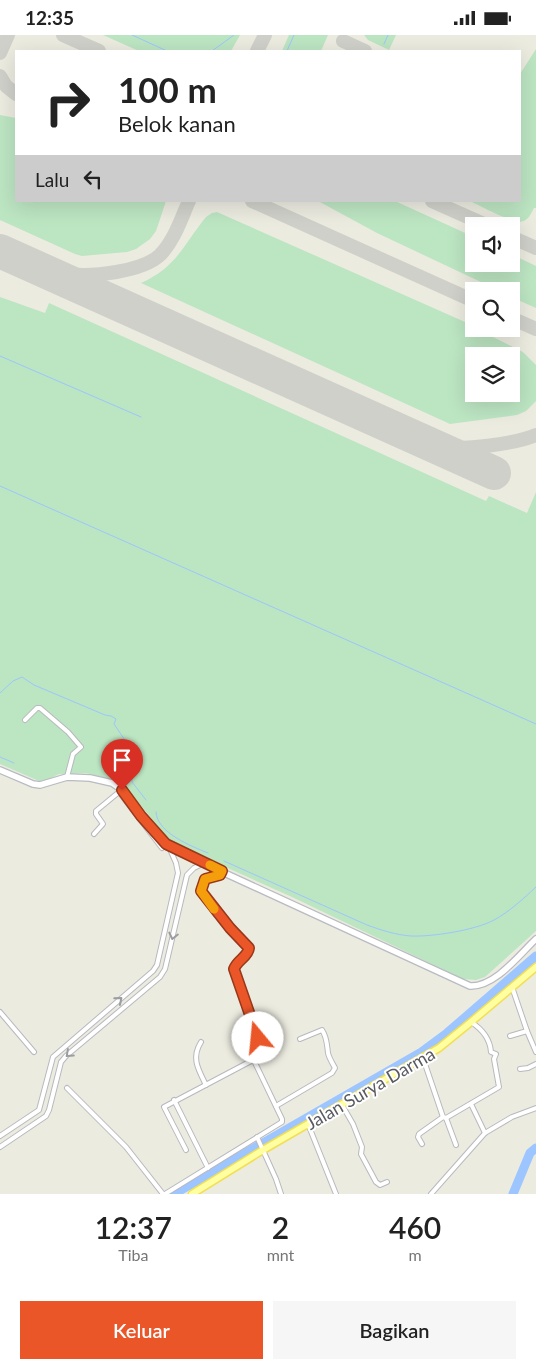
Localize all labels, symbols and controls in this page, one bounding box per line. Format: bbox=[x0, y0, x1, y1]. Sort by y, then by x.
text: 12:35 bbox=[25, 6, 74, 29]
text: 100 m bbox=[118, 68, 217, 110]
icon: right bbox=[35, 70, 100, 135]
text: Belok kanan bbox=[118, 110, 236, 137]
icon: left bbox=[79, 165, 107, 193]
text: Lalu bbox=[35, 168, 69, 191]
map controls bbox=[465, 217, 520, 402]
button: sound bbox=[465, 217, 520, 272]
button: search bbox=[465, 282, 520, 337]
button: layers bbox=[465, 347, 520, 402]
pin bbox=[101, 739, 143, 790]
icon: arrive bbox=[108, 746, 136, 774]
one-way arrow bbox=[168, 931, 179, 940]
one-way arrow bbox=[113, 997, 122, 1006]
position arrow bbox=[231, 1011, 283, 1063]
street label: Jalan Surya Darma bbox=[301, 1042, 439, 1134]
one-way arrow bbox=[66, 1048, 75, 1057]
text: 12:37 bbox=[95, 1209, 172, 1245]
text: 2 bbox=[272, 1209, 289, 1245]
text: 460 bbox=[389, 1209, 441, 1245]
text: Tiba bbox=[118, 1245, 148, 1264]
text: mnt bbox=[267, 1245, 294, 1264]
text: m bbox=[409, 1245, 422, 1264]
button: Keluar bbox=[20, 1301, 263, 1359]
button: Bagikan bbox=[273, 1301, 516, 1359]

